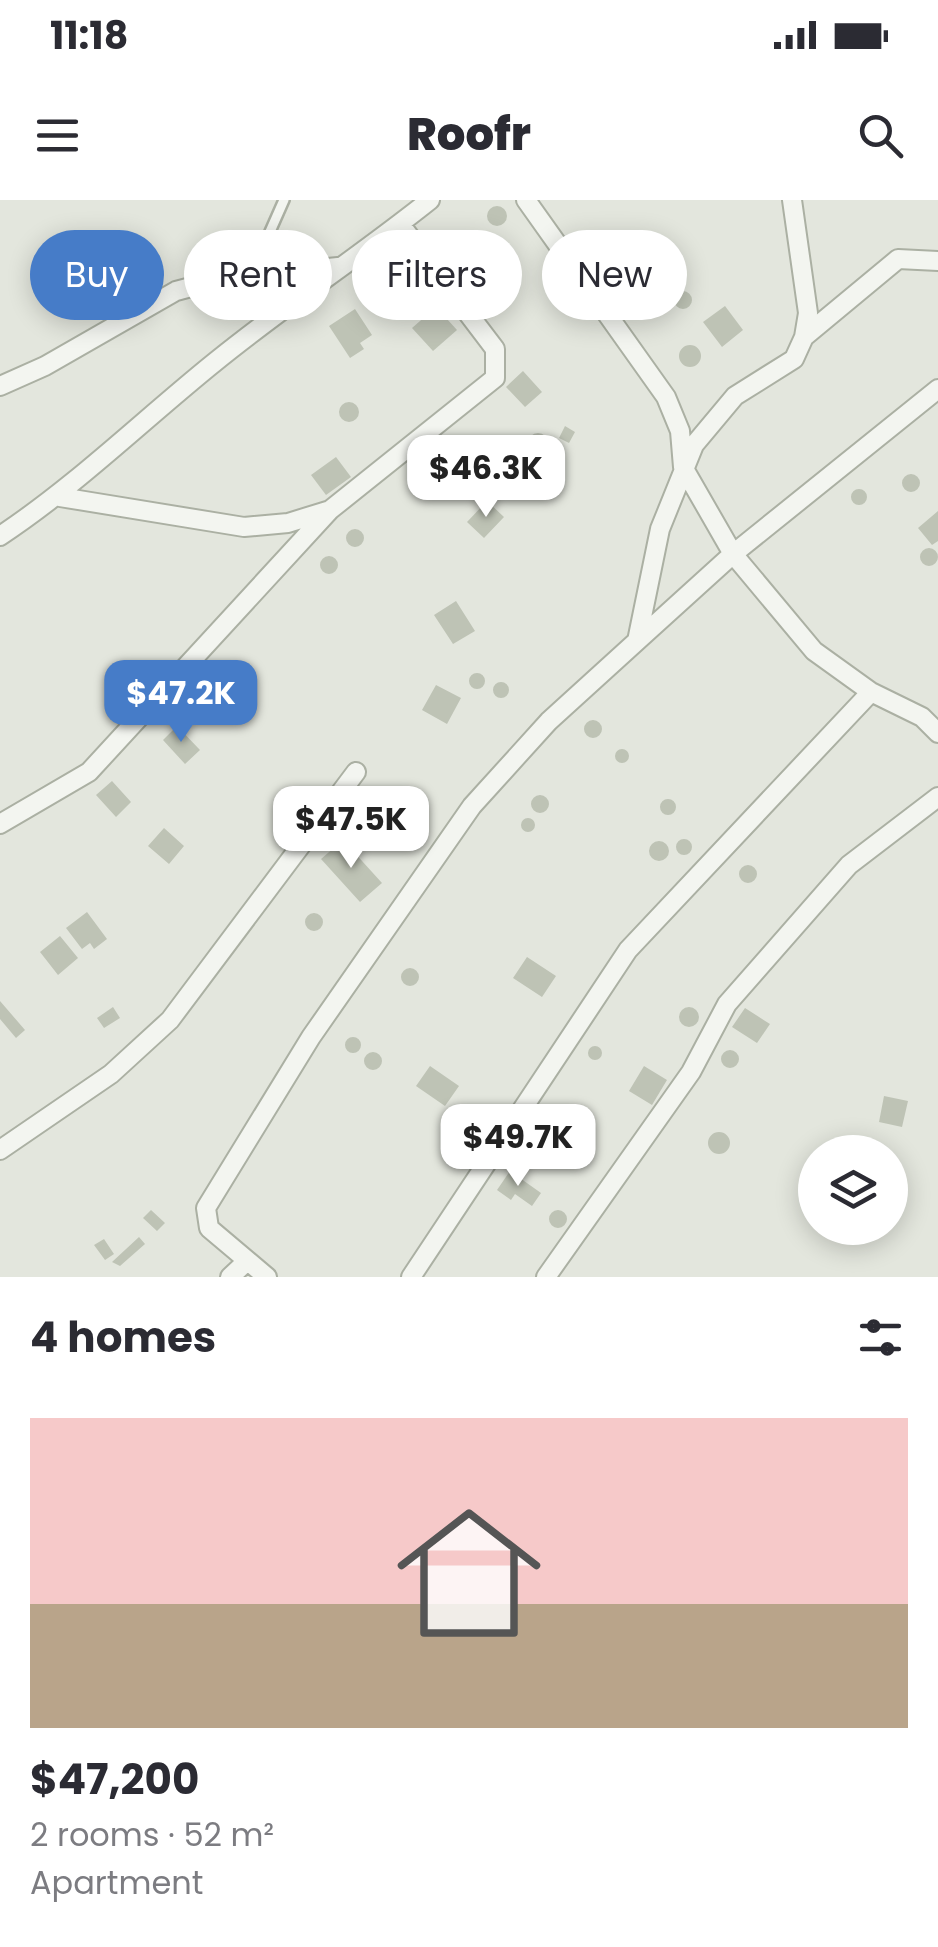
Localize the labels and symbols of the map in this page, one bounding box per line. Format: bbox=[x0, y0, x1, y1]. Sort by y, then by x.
pin: $46.3K bbox=[405, 435, 567, 520]
pin: $47.2K bbox=[100, 660, 262, 745]
pin: $47.5K bbox=[270, 786, 432, 871]
pin: $49.7K bbox=[437, 1104, 599, 1189]

